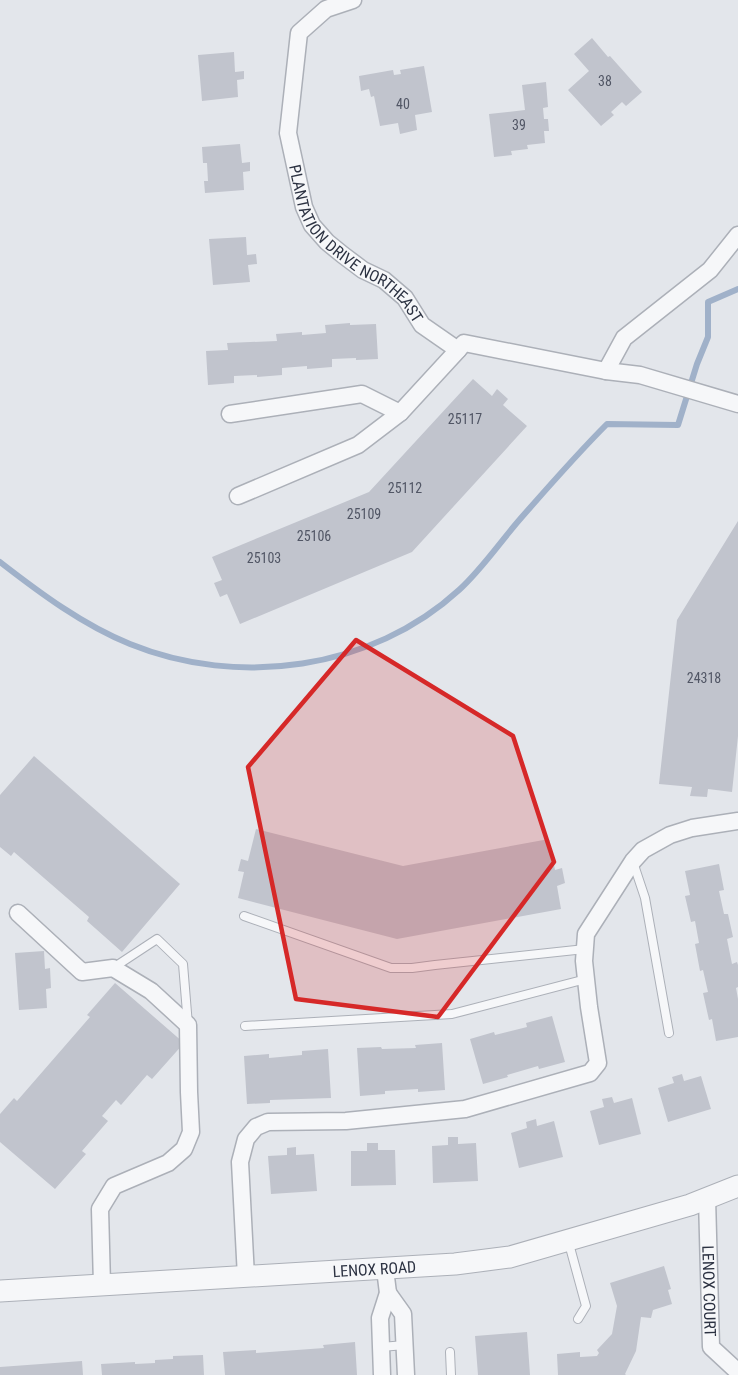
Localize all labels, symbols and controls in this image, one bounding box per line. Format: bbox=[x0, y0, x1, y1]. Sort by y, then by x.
house number: 38 bbox=[598, 73, 612, 89]
house number: 40 bbox=[396, 96, 410, 112]
house number: 39 bbox=[512, 117, 526, 133]
street label: PLANTATION DRIVE NORTHEAST bbox=[286, 163, 427, 326]
house number: 25117 bbox=[448, 411, 482, 427]
house number: 25112 bbox=[388, 480, 422, 496]
house number: 25109 bbox=[347, 506, 381, 522]
house number: 25106 bbox=[297, 528, 331, 544]
house number: 25103 bbox=[247, 550, 281, 566]
house number: 24318 bbox=[687, 670, 721, 686]
street label: LENOX COURT bbox=[699, 1245, 720, 1337]
street label: LENOX ROAD bbox=[332, 1257, 417, 1281]

